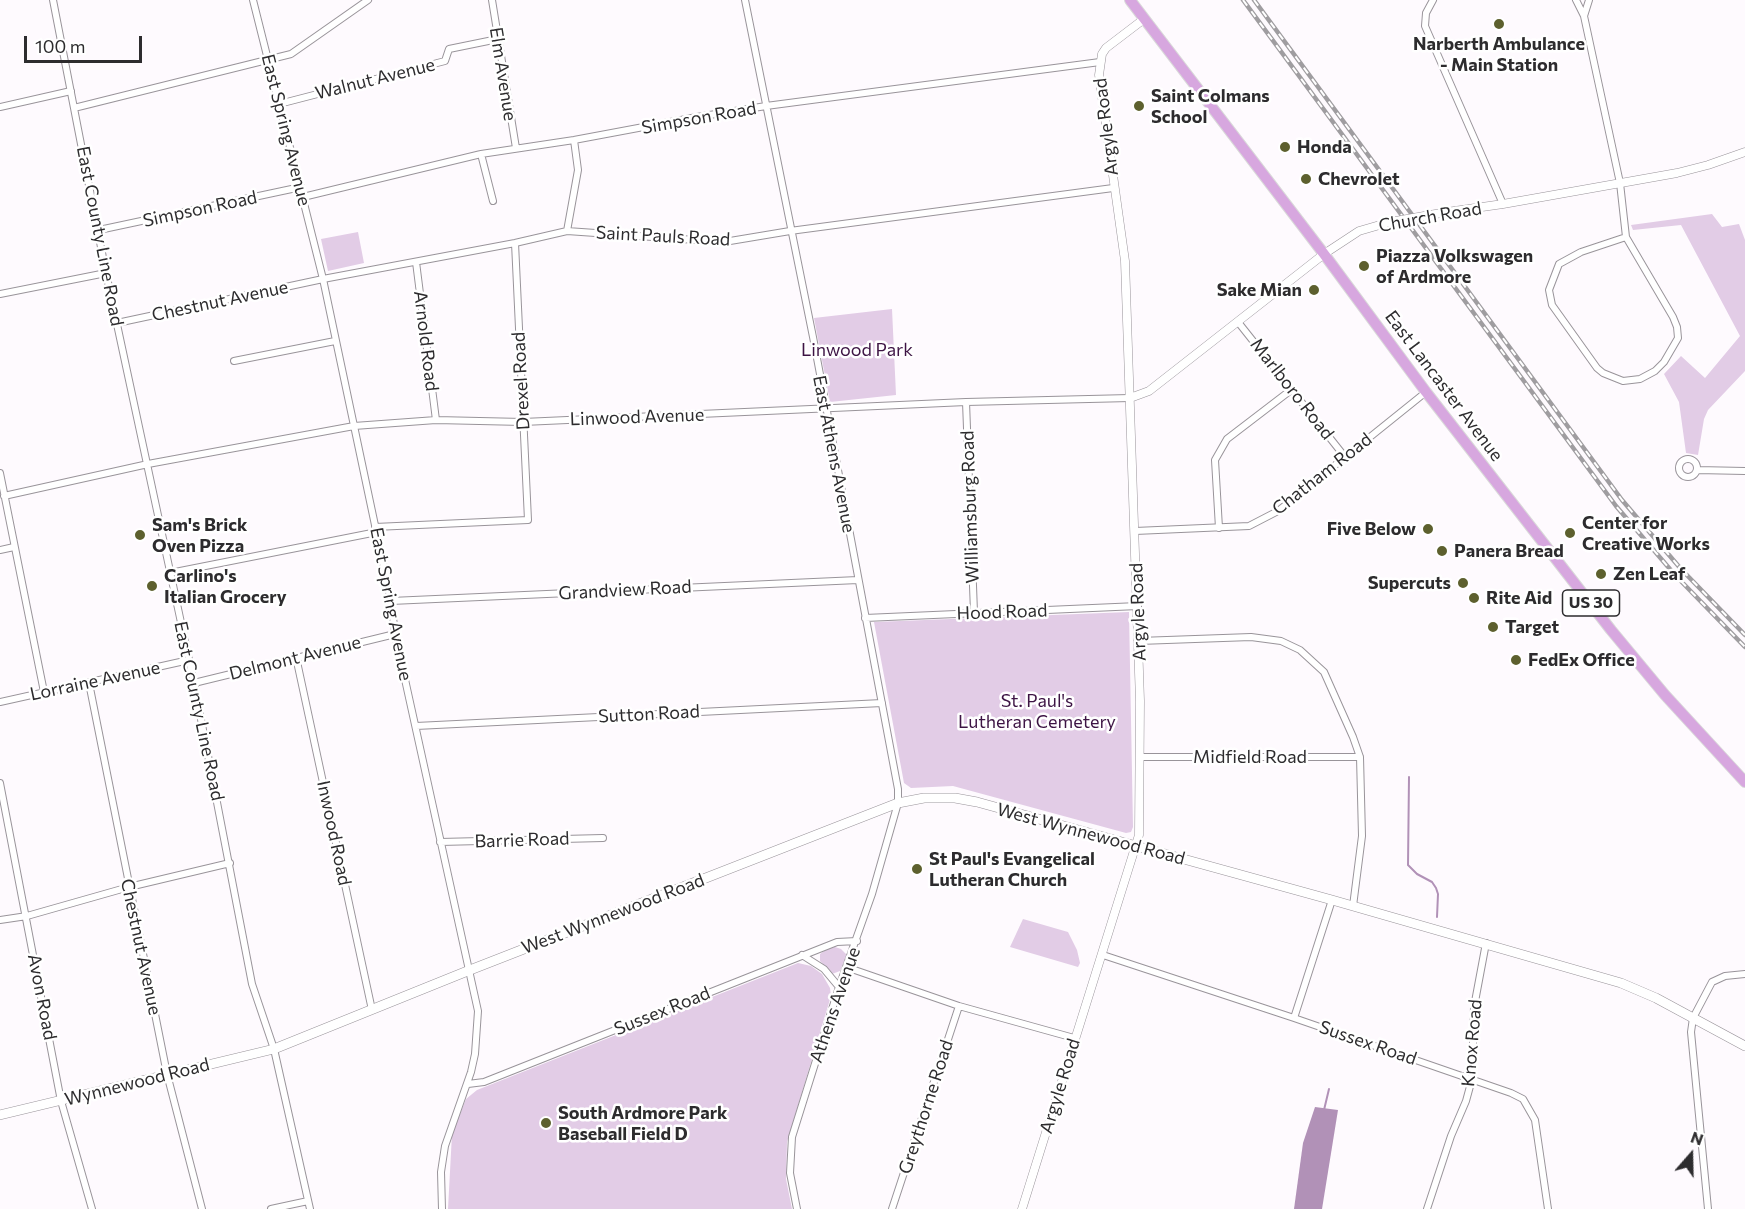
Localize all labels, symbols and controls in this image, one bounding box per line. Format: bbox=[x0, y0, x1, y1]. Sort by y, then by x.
marker: Narberth Ambulance - Main Station bbox=[1492, 17, 1506, 31]
scale bar bbox=[27, 24, 146, 62]
street label: Elm Avenue bbox=[485, 26, 521, 122]
place label: Narberth Ambulance - Main Station bbox=[1413, 33, 1585, 76]
text: 100 m bbox=[35, 35, 85, 57]
street label: East Spring Avenue bbox=[257, 52, 315, 208]
street label: Walnut Avenue bbox=[313, 54, 437, 104]
street label: Argyle Road bbox=[1089, 77, 1123, 177]
place label: Saint Colmans School bbox=[1151, 85, 1270, 128]
street label: Simpson Road bbox=[640, 97, 758, 139]
marker: Saint Colmans School bbox=[1132, 99, 1146, 113]
place label: Honda bbox=[1297, 136, 1352, 158]
marker: Honda bbox=[1278, 140, 1292, 154]
street label: East County Line Road bbox=[72, 144, 128, 328]
place label: Chevrolet bbox=[1318, 168, 1400, 190]
marker: Chevrolet bbox=[1299, 172, 1313, 186]
street label: Simpson Road bbox=[141, 186, 259, 232]
street label: Church Road bbox=[1377, 197, 1483, 237]
street label: Saint Pauls Road bbox=[595, 222, 731, 250]
place label: Piazza Volkswagen of Ardmore bbox=[1376, 245, 1533, 288]
marker: Piazza Volkswagen of Ardmore bbox=[1357, 259, 1371, 273]
street label: Chestnut Avenue bbox=[150, 276, 290, 326]
place label: Sake Mian bbox=[1217, 279, 1302, 301]
marker: Sake Mian bbox=[1307, 283, 1321, 297]
street label: Arnold Road bbox=[409, 289, 443, 393]
street label: East Lancaster Avenue bbox=[1380, 306, 1508, 466]
street label: Drexel Road bbox=[508, 331, 534, 431]
street label: Marlboro Road bbox=[1246, 334, 1338, 444]
park label: Linwood Park bbox=[801, 339, 913, 361]
street label: East Athens Avenue bbox=[808, 373, 860, 535]
street label: Linwood Avenue bbox=[569, 404, 705, 430]
street label: Chatham Road bbox=[1268, 428, 1376, 520]
street label: Williamsburg Road bbox=[957, 430, 983, 584]
place label: Center for Creative Works bbox=[1582, 512, 1710, 554]
place label: Sam's Brick Oven Pizza bbox=[152, 514, 247, 556]
place label: Five Below bbox=[1327, 518, 1416, 540]
marker: Five Below bbox=[1421, 522, 1435, 536]
street label: East Spring Avenue bbox=[366, 526, 416, 682]
marker: Center for Creative Works bbox=[1563, 526, 1577, 540]
marker: Sam's Brick Oven Pizza bbox=[133, 528, 147, 542]
place label: Panera Bread bbox=[1454, 540, 1564, 562]
marker: Panera Bread bbox=[1435, 544, 1449, 558]
street label: Argyle Road bbox=[1125, 563, 1151, 661]
place label: Zen Leaf bbox=[1613, 563, 1685, 585]
place label: Carlino's Italian Grocery bbox=[164, 565, 287, 608]
marker: Zen Leaf bbox=[1594, 567, 1608, 581]
place label: Supercuts bbox=[1368, 572, 1451, 594]
street label: Grandview Road bbox=[558, 576, 692, 604]
marker: Supercuts bbox=[1456, 576, 1470, 590]
marker: Carlino's Italian Grocery bbox=[145, 579, 159, 593]
place label: Rite Aid bbox=[1486, 587, 1552, 609]
road number: US 30 bbox=[1562, 590, 1620, 616]
marker: Rite Aid bbox=[1467, 591, 1481, 605]
street label: Hood Road bbox=[956, 600, 1048, 624]
place label: Target bbox=[1505, 616, 1559, 638]
street label: East County Line Road bbox=[169, 619, 229, 803]
marker: Target bbox=[1486, 620, 1500, 634]
street label: Delmont Avenue bbox=[227, 631, 363, 685]
place label: FedEx Office bbox=[1528, 649, 1635, 671]
marker: FedEx Office bbox=[1509, 653, 1523, 667]
street label: Lorraine Avenue bbox=[28, 657, 162, 705]
park label: St. Paul's Lutheran Cemetery bbox=[958, 690, 1116, 732]
street label: Sutton Road bbox=[598, 701, 700, 727]
street label: Midfield Road bbox=[1193, 746, 1307, 768]
street label: Inwood Road bbox=[312, 779, 356, 887]
street label: West Wynnewood Road bbox=[995, 798, 1187, 870]
street label: Barrie Road bbox=[474, 828, 570, 852]
place label: St Paul's Evangelical Lutheran Church bbox=[929, 848, 1095, 890]
marker: St Paul's Evangelical Lutheran Church bbox=[910, 862, 924, 876]
street label: West Wynnewood Road bbox=[519, 869, 707, 959]
street label: Chestnut Avenue bbox=[116, 877, 166, 1017]
street label: Athens Avenue bbox=[805, 944, 865, 1066]
street label: Avon Road bbox=[23, 952, 61, 1042]
street label: Sussex Road bbox=[611, 982, 713, 1040]
street label: Knox Road bbox=[1457, 998, 1487, 1088]
street label: Sussex Road bbox=[1316, 1016, 1420, 1070]
street label: Argyle Road bbox=[1035, 1036, 1085, 1136]
street label: Greythorne Road bbox=[894, 1037, 958, 1177]
street label: Wynnewood Road bbox=[62, 1054, 212, 1110]
place label: South Ardmore Park Baseball Field D bbox=[558, 1102, 727, 1144]
marker: South Ardmore Park Baseball Field D bbox=[539, 1116, 553, 1130]
north arrow bbox=[1661, 1125, 1721, 1185]
text: N bbox=[1688, 1127, 1706, 1149]

